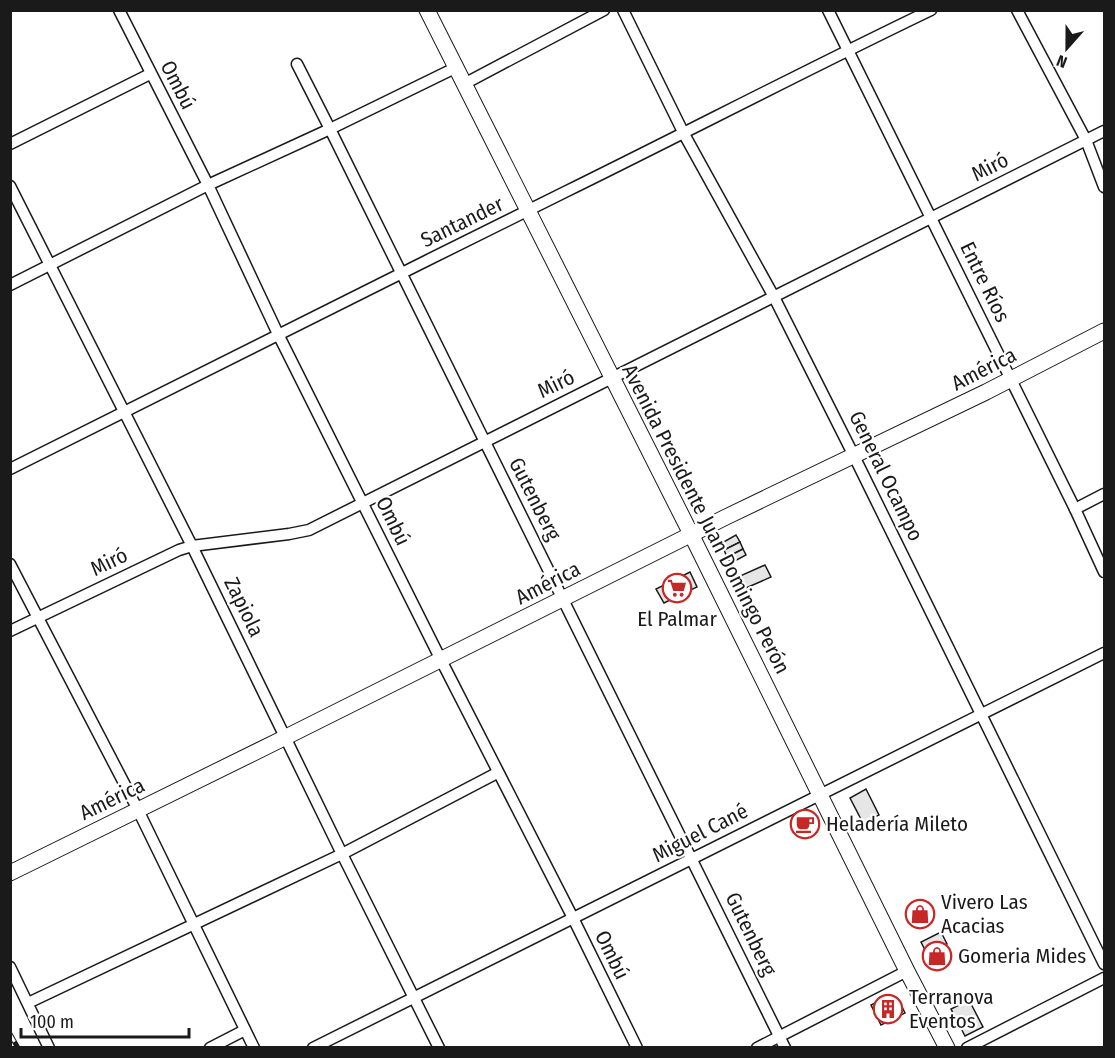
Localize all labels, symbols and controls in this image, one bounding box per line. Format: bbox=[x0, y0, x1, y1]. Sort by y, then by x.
north arrow bbox=[1037, 18, 1097, 78]
text: N bbox=[1054, 51, 1070, 72]
street label: Ombú bbox=[155, 56, 201, 114]
street label: Miró bbox=[967, 147, 1013, 187]
street label: Santander bbox=[416, 191, 508, 253]
street label: Entre Ríos bbox=[954, 237, 1016, 327]
street label: América bbox=[947, 342, 1021, 396]
street label: Avenida Presidente Juan Domingo Perón bbox=[616, 360, 796, 678]
street label: Miró bbox=[533, 364, 579, 404]
street label: General Ocampo bbox=[843, 407, 929, 545]
street label: Gutenberg bbox=[503, 453, 567, 545]
street label: Ombú bbox=[370, 492, 416, 550]
street label: Miró bbox=[86, 542, 132, 582]
street label: América bbox=[511, 556, 585, 610]
supermarket icon: El Palmar bbox=[661, 572, 693, 604]
street label: Zapiola bbox=[218, 573, 270, 641]
place label: El Palmar bbox=[637, 606, 717, 632]
street label: América bbox=[75, 772, 149, 826]
street label: Miguel Cané bbox=[648, 798, 752, 868]
cafe icon: Heladería Mileto bbox=[789, 808, 821, 840]
place label: Heladería Mileto bbox=[826, 811, 968, 837]
street label: Gutenberg bbox=[720, 888, 782, 980]
place label: Vivero Las Acacias bbox=[941, 889, 1028, 939]
shop icon: Vivero Las Acacias bbox=[904, 898, 936, 930]
street label: Ombú bbox=[589, 926, 635, 984]
shop icon: Gomeria Mides bbox=[921, 940, 953, 972]
place label: Gomeria Mides bbox=[958, 943, 1086, 969]
place label: Terranova Eventos bbox=[909, 984, 994, 1034]
building icon: Terranova Eventos bbox=[872, 993, 904, 1025]
scale bar bbox=[21, 1001, 189, 1039]
text: 100 m bbox=[30, 1011, 74, 1033]

